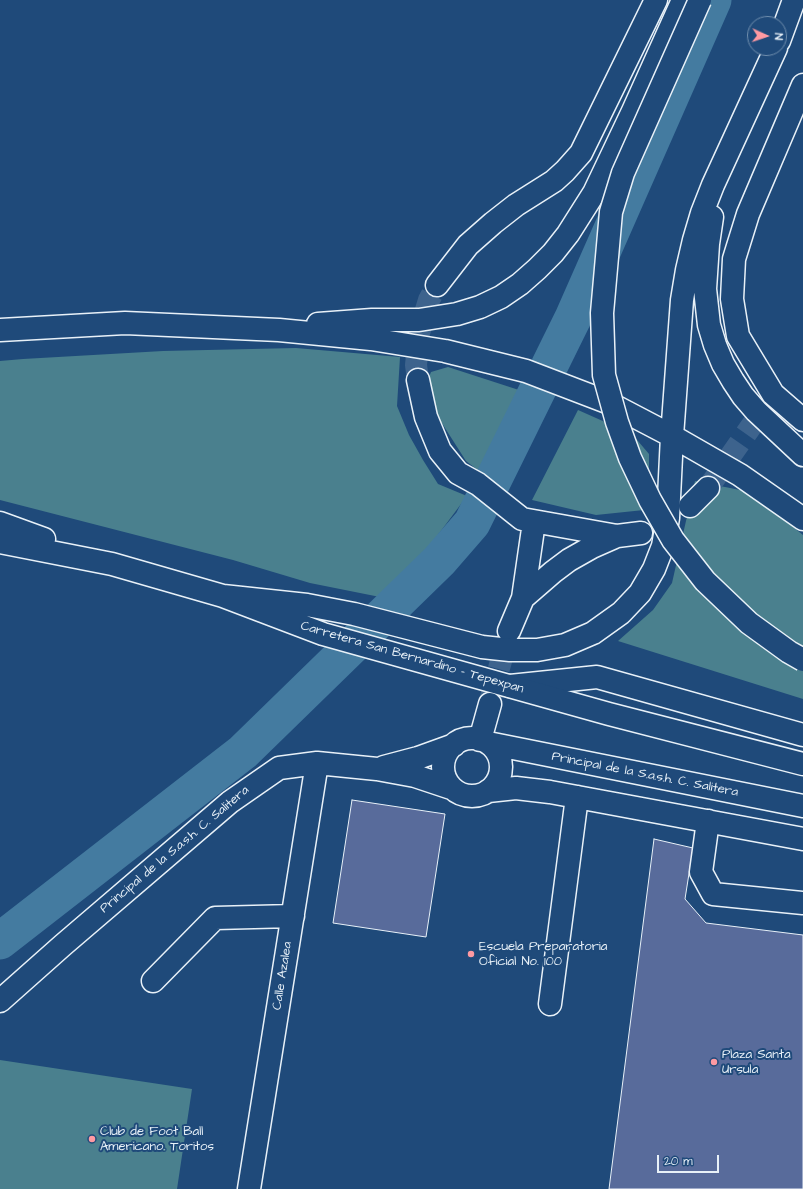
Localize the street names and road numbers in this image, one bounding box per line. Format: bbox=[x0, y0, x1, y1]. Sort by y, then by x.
street label: Carretera San Bernardino - Tepexpan bbox=[299, 619, 525, 697]
street label: Principal de la S.a.s.h. C. Salitera bbox=[550, 749, 740, 801]
street label: Principal de la S.a.s.h. C. Salitera bbox=[97, 783, 253, 917]
street label: Calle Azalea bbox=[270, 941, 296, 1011]

